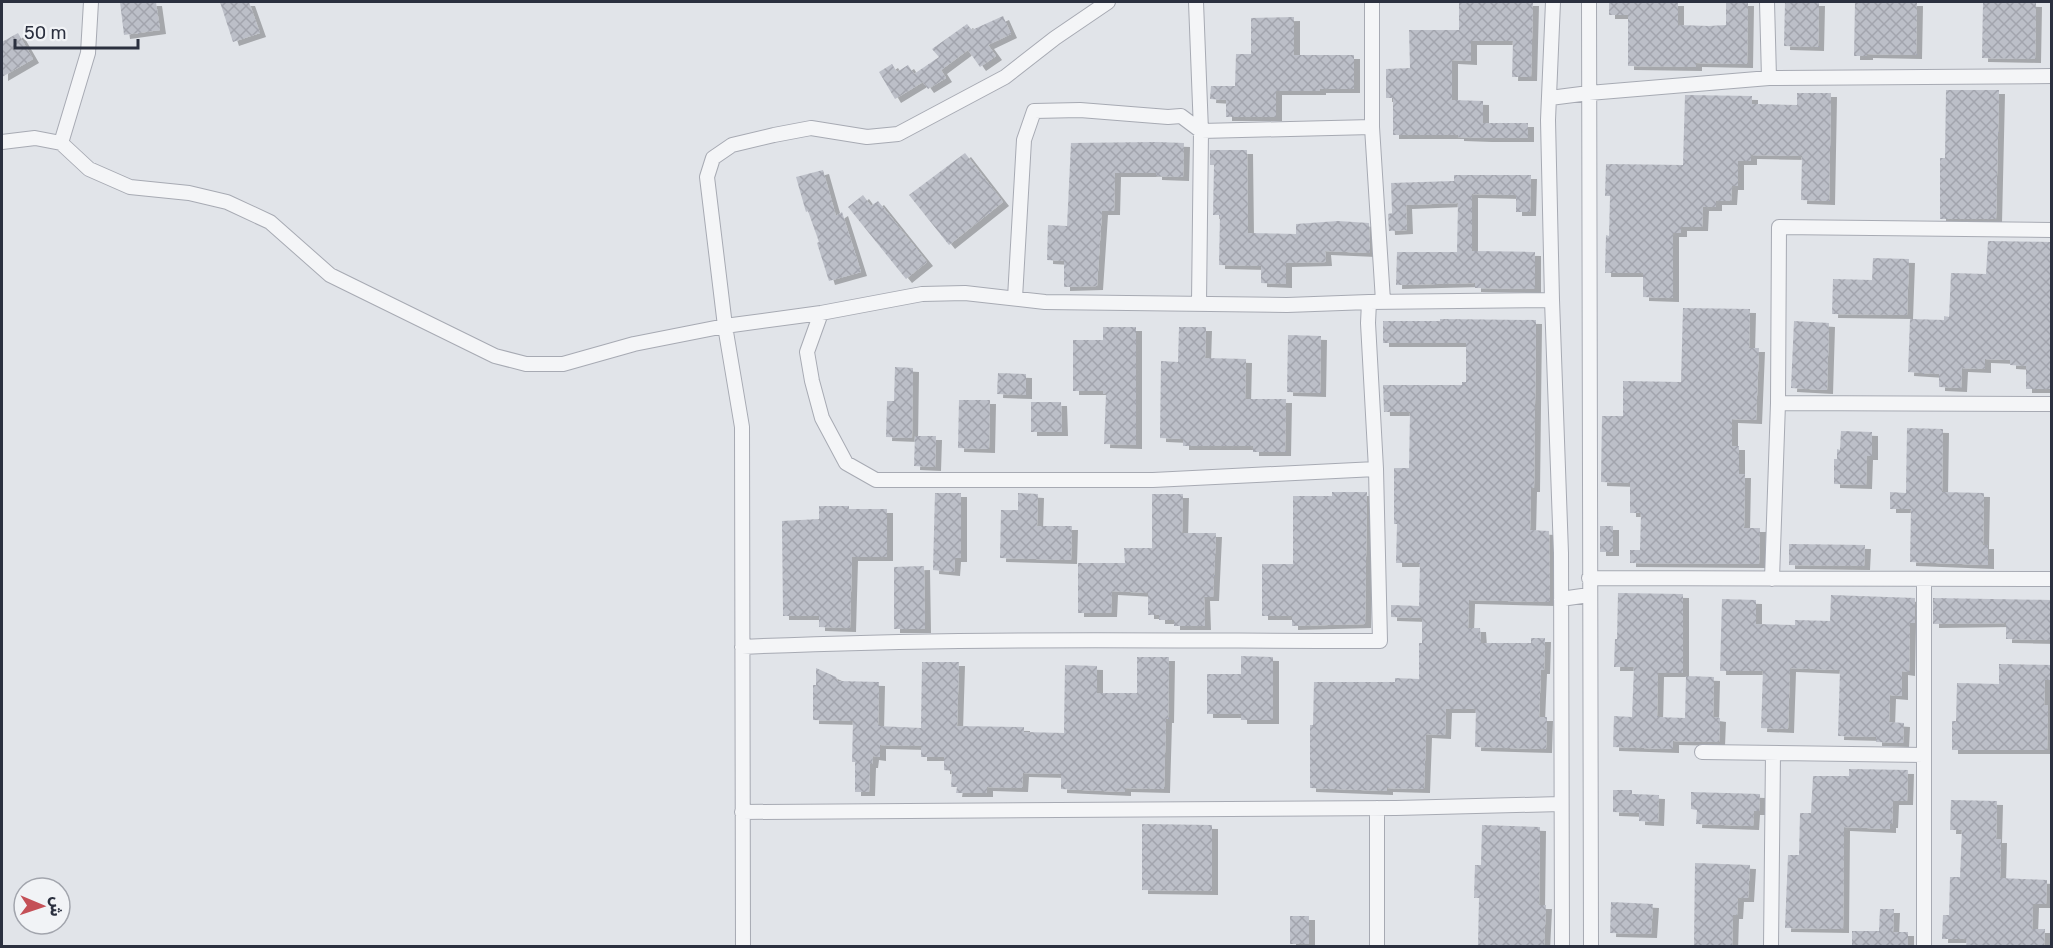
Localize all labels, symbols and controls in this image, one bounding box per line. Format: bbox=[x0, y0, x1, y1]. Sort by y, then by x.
scale bar bbox=[15, 12, 138, 50]
text: 50 m bbox=[24, 22, 67, 44]
north arrow bbox=[12, 876, 72, 936]
text: ش bbox=[47, 896, 66, 917]

